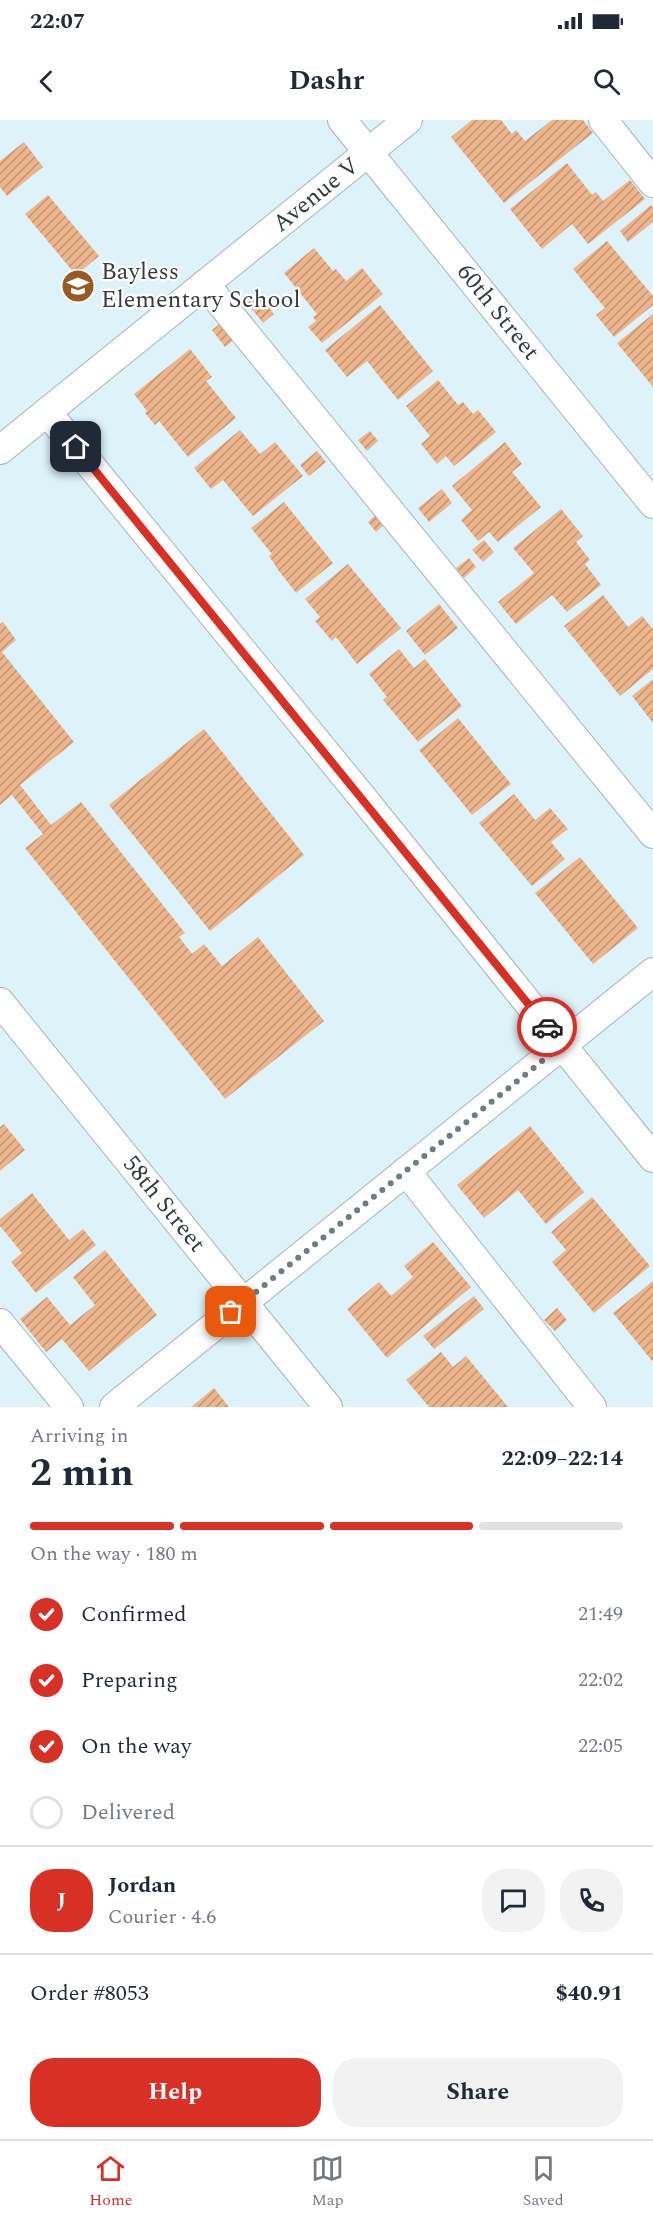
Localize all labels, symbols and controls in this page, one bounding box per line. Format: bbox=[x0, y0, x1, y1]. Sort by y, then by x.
text: 22:07 bbox=[30, 5, 85, 38]
text: Dashr bbox=[289, 60, 364, 102]
icon: back bbox=[30, 65, 63, 98]
icon: search bbox=[590, 65, 623, 98]
street label: Avenue V bbox=[265, 149, 367, 241]
place label: Bayless Elementary School bbox=[101, 254, 301, 318]
street label: 60th Street bbox=[448, 256, 548, 368]
school or university icon: Bayless Elementary School bbox=[60, 268, 96, 304]
pin bbox=[50, 421, 101, 472]
icon: home bbox=[59, 430, 92, 463]
courier bbox=[517, 997, 577, 1057]
icon: car bbox=[531, 1011, 564, 1044]
street label: 58th Street bbox=[114, 1148, 214, 1260]
pin bbox=[205, 1286, 256, 1337]
icon: bag bbox=[214, 1295, 247, 1328]
text: Arriving in bbox=[30, 1421, 128, 1451]
text: 22:09–22:14 bbox=[501, 1442, 623, 1475]
text: 2 min bbox=[30, 1444, 134, 1503]
text: On the way · 180 m bbox=[30, 1539, 198, 1569]
icon: check bbox=[30, 1598, 63, 1631]
text: Confirmed bbox=[81, 1598, 187, 1631]
text: 21:49 bbox=[578, 1599, 623, 1629]
icon: check bbox=[30, 1664, 63, 1697]
text: Preparing bbox=[81, 1664, 178, 1697]
text: 22:02 bbox=[578, 1665, 623, 1695]
icon: check bbox=[30, 1730, 63, 1763]
text: On the way bbox=[81, 1730, 192, 1763]
text: 22:05 bbox=[578, 1731, 623, 1761]
text: Delivered bbox=[81, 1796, 175, 1829]
text: Jordan bbox=[108, 1869, 176, 1902]
button: chat bbox=[482, 1869, 545, 1932]
button: phone bbox=[560, 1869, 623, 1932]
text: J bbox=[57, 1884, 66, 1917]
text: Courier · 4.6 bbox=[108, 1902, 216, 1932]
text: Order #8053 bbox=[30, 1977, 149, 2010]
text: $40.91 bbox=[555, 1977, 623, 2010]
button: Help bbox=[30, 2058, 321, 2127]
button: Share bbox=[333, 2058, 623, 2127]
tab: Home bbox=[89, 2152, 132, 2212]
tab: Map bbox=[311, 2152, 344, 2212]
tab: Saved bbox=[523, 2152, 564, 2212]

